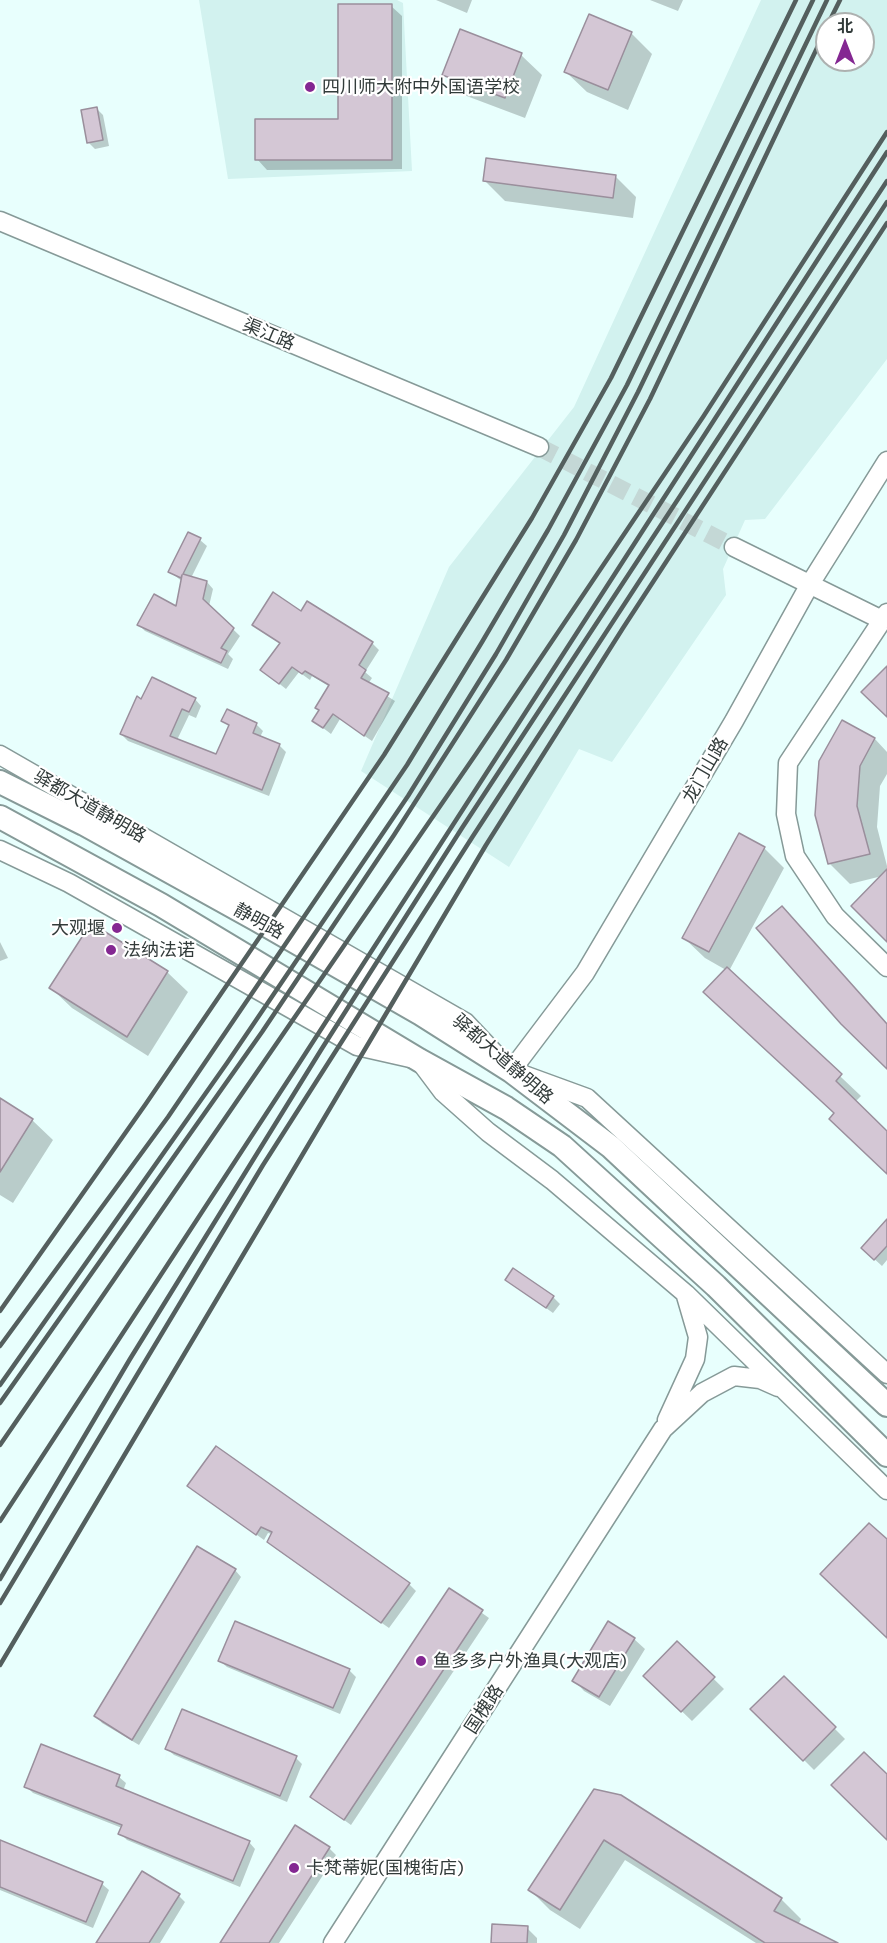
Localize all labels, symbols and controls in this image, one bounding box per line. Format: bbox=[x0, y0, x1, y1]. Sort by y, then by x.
north arrow bbox=[815, 12, 875, 72]
text: 北 bbox=[837, 16, 853, 35]
place label: 四川师大附中外国语学校 bbox=[322, 76, 520, 98]
marker: 四川师大附中外国语学校 bbox=[303, 80, 317, 94]
street label: 渠江路 bbox=[240, 314, 298, 354]
street label: 龙门山路 bbox=[678, 733, 732, 807]
street label: 驿都大道静明路 bbox=[30, 765, 150, 847]
street label: 静明路 bbox=[230, 898, 288, 944]
place label: 大观堰 bbox=[51, 917, 105, 939]
marker: 大观堰 bbox=[110, 921, 124, 935]
place label: 法纳法诺 bbox=[123, 939, 195, 961]
marker: 法纳法诺 bbox=[104, 943, 118, 957]
street label: 驿都大道静明路 bbox=[448, 1010, 558, 1108]
place label: 鱼多多户外渔具(大观店) bbox=[433, 1650, 627, 1672]
marker: 鱼多多户外渔具(大观店) bbox=[414, 1654, 428, 1668]
street label: 国槐路 bbox=[460, 1680, 508, 1738]
place label: 卡梵蒂妮(国槐街店) bbox=[306, 1857, 464, 1879]
marker: 卡梵蒂妮(国槐街店) bbox=[287, 1861, 301, 1875]

